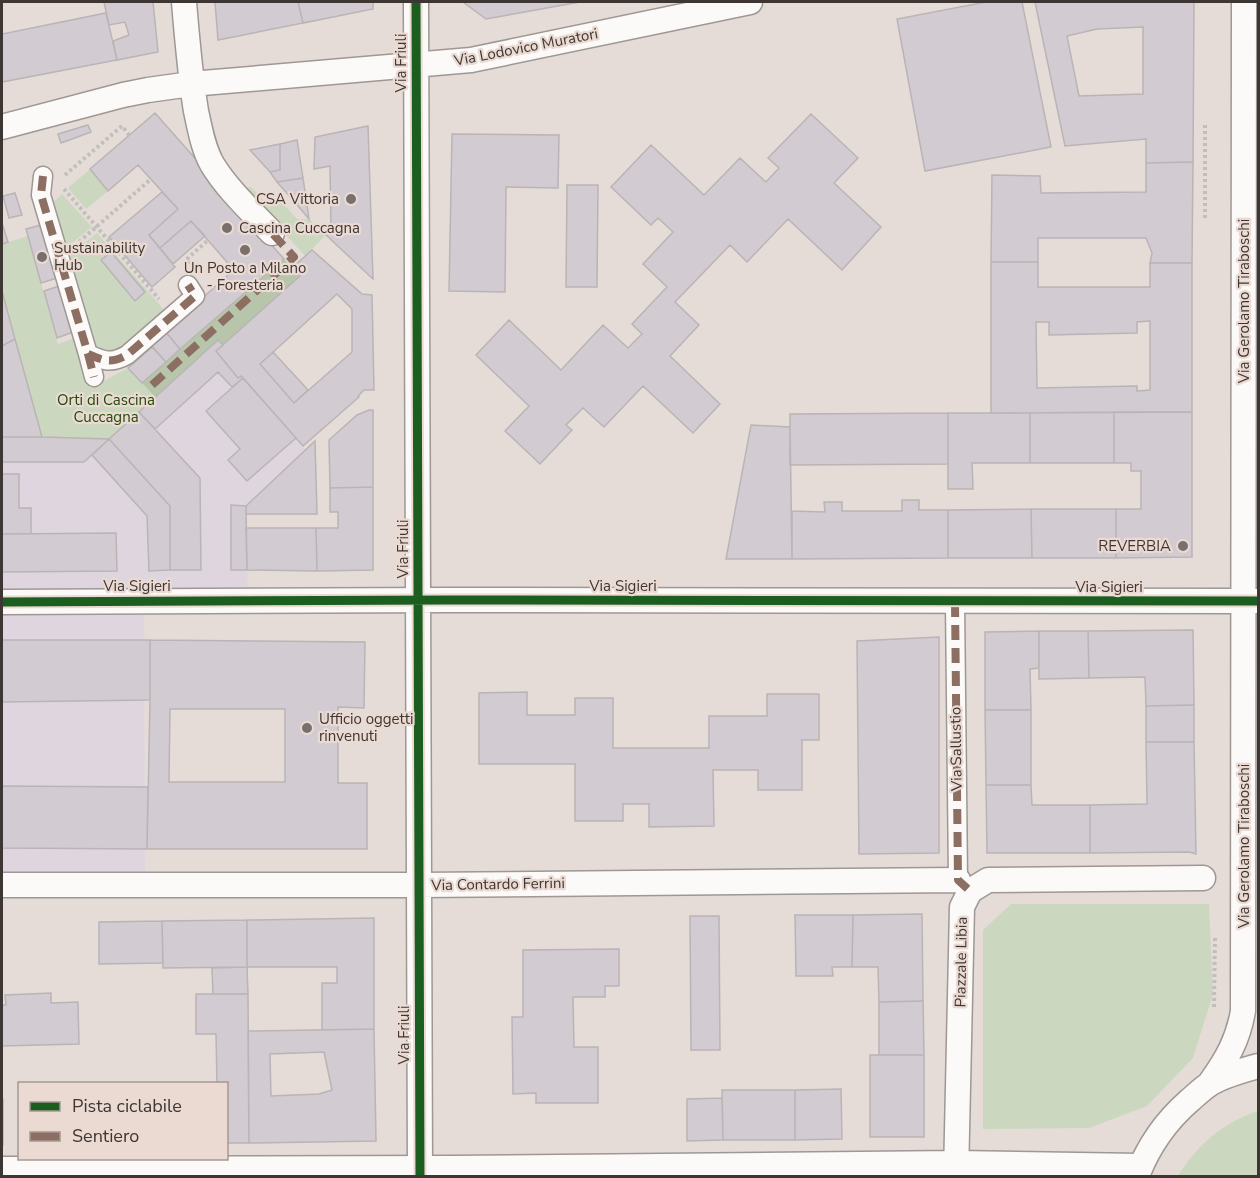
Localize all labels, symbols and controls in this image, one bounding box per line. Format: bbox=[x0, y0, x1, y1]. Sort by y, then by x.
street label: Via Lodovico Muratori bbox=[451, 23, 600, 71]
street label: Via Friuli bbox=[391, 34, 411, 93]
place label: CSA Vittoria bbox=[256, 189, 339, 209]
marker: CSA Vittoria bbox=[344, 192, 358, 206]
place label: Cascina Cuccagna bbox=[239, 218, 360, 238]
street label: Via Gerolamo Tiraboschi bbox=[1234, 219, 1254, 384]
marker: Cascina Cuccagna bbox=[220, 221, 234, 235]
place label: Sustainability Hub bbox=[54, 238, 145, 275]
marker: Un Posto a Milano - Foresteria bbox=[238, 243, 252, 257]
marker: Sustainability Hub bbox=[35, 250, 49, 264]
place label: Un Posto a Milano - Foresteria bbox=[184, 258, 306, 295]
park label: Orti di Cascina Cuccagna bbox=[57, 390, 155, 427]
street label: Via Friuli bbox=[393, 520, 413, 579]
place label: REVERBIA bbox=[1098, 536, 1171, 556]
marker: REVERBIA bbox=[1176, 539, 1190, 553]
street label: Via Sigieri bbox=[102, 576, 171, 596]
street label: Via Sigieri bbox=[588, 576, 657, 596]
street label: Via Sigieri bbox=[1074, 577, 1143, 597]
street label: Via Sallustio bbox=[945, 707, 967, 792]
place label: Ufficio oggetti rinvenuti bbox=[319, 709, 413, 746]
marker: Ufficio oggetti rinvenuti bbox=[300, 721, 314, 735]
street label: Via Gerolamo Tiraboschi bbox=[1234, 764, 1254, 929]
street label: Via Contardo Ferrini bbox=[430, 873, 565, 895]
street label: Piazzale Libia bbox=[950, 916, 972, 1008]
street label: Via Friuli bbox=[394, 1006, 414, 1065]
legend bbox=[18, 1082, 228, 1160]
text: Pista ciclabile bbox=[72, 1094, 182, 1118]
text: Sentiero bbox=[72, 1124, 139, 1148]

